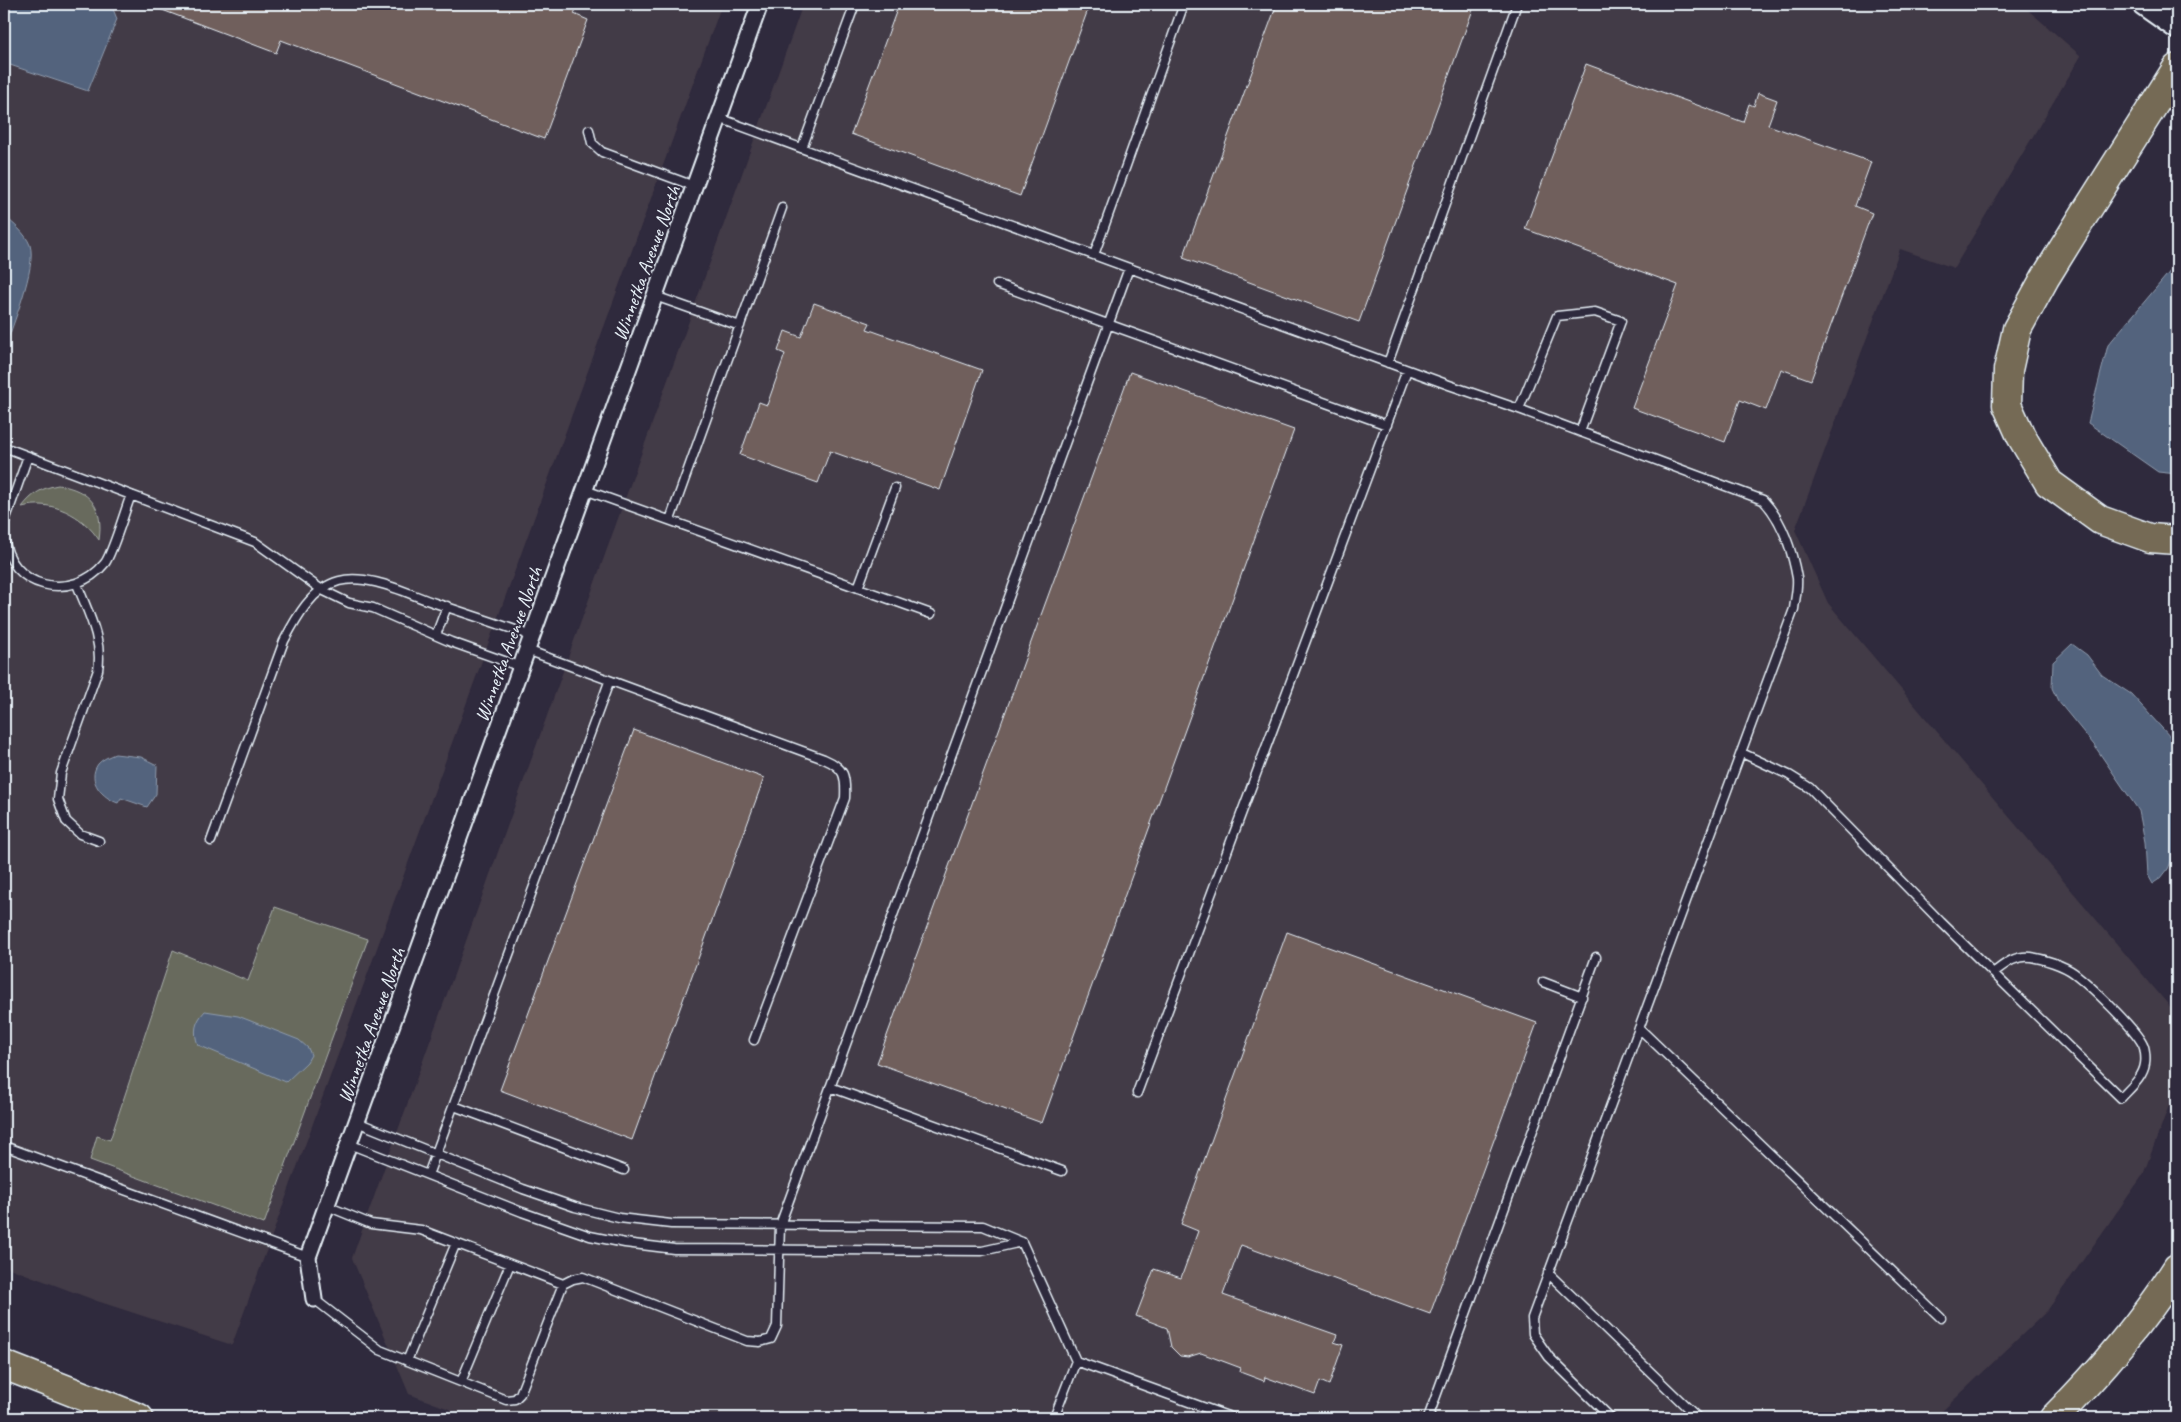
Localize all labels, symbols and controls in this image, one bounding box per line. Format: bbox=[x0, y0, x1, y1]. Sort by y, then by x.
street label: Winnetka Avenue North bbox=[607, 181, 686, 344]
street label: Winnetka Avenue North bbox=[469, 562, 548, 725]
street label: Winnetka Avenue North bbox=[332, 943, 411, 1106]

